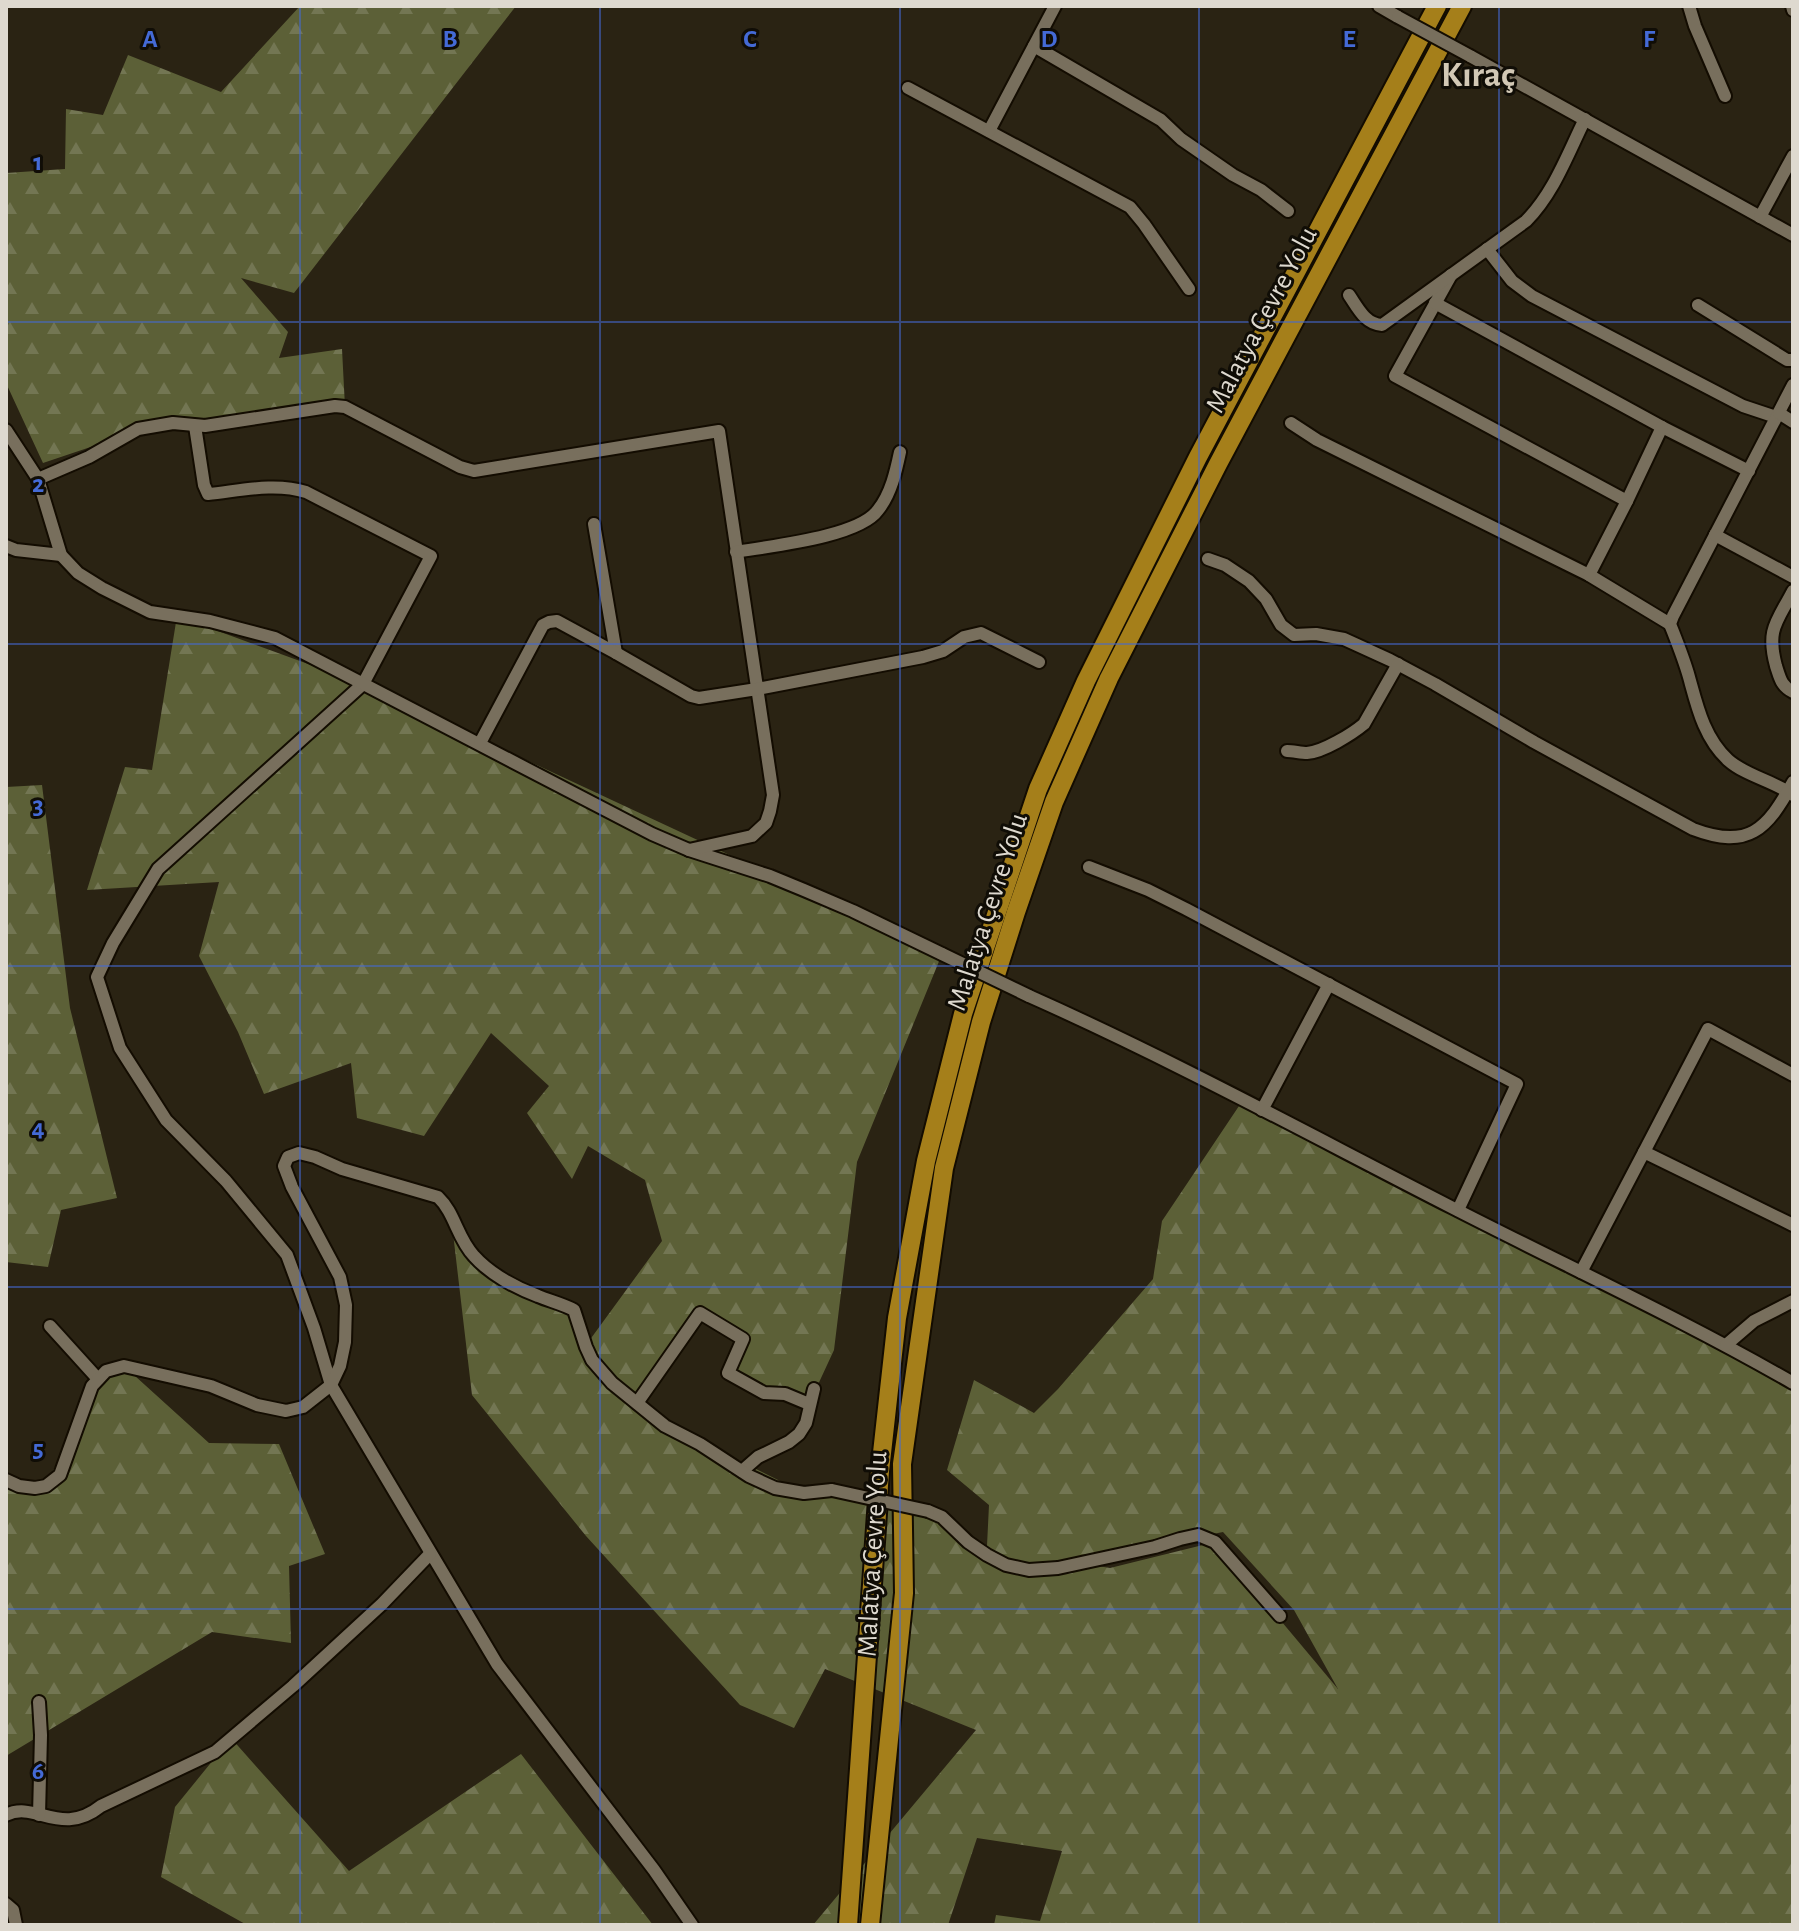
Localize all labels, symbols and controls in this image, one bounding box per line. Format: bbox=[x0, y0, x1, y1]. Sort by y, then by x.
text: A bbox=[142, 26, 158, 52]
text: B bbox=[442, 26, 458, 52]
text: C bbox=[743, 26, 757, 52]
text: D bbox=[1040, 26, 1058, 52]
text: E bbox=[1342, 26, 1356, 52]
text: F bbox=[1643, 26, 1656, 52]
district label: Kıraç bbox=[1441, 57, 1515, 93]
text: 1 bbox=[33, 149, 43, 175]
street label: Malatya Çevre Yolu bbox=[1201, 223, 1323, 417]
text: 2 bbox=[32, 471, 44, 497]
text: 3 bbox=[32, 793, 44, 819]
street label: Malatya Çevre Yolu bbox=[943, 810, 1033, 1014]
text: 4 bbox=[31, 1115, 45, 1141]
text: 5 bbox=[32, 1436, 44, 1462]
street label: Malatya Çevre Yolu bbox=[854, 1450, 892, 1658]
text: 6 bbox=[32, 1758, 44, 1784]

